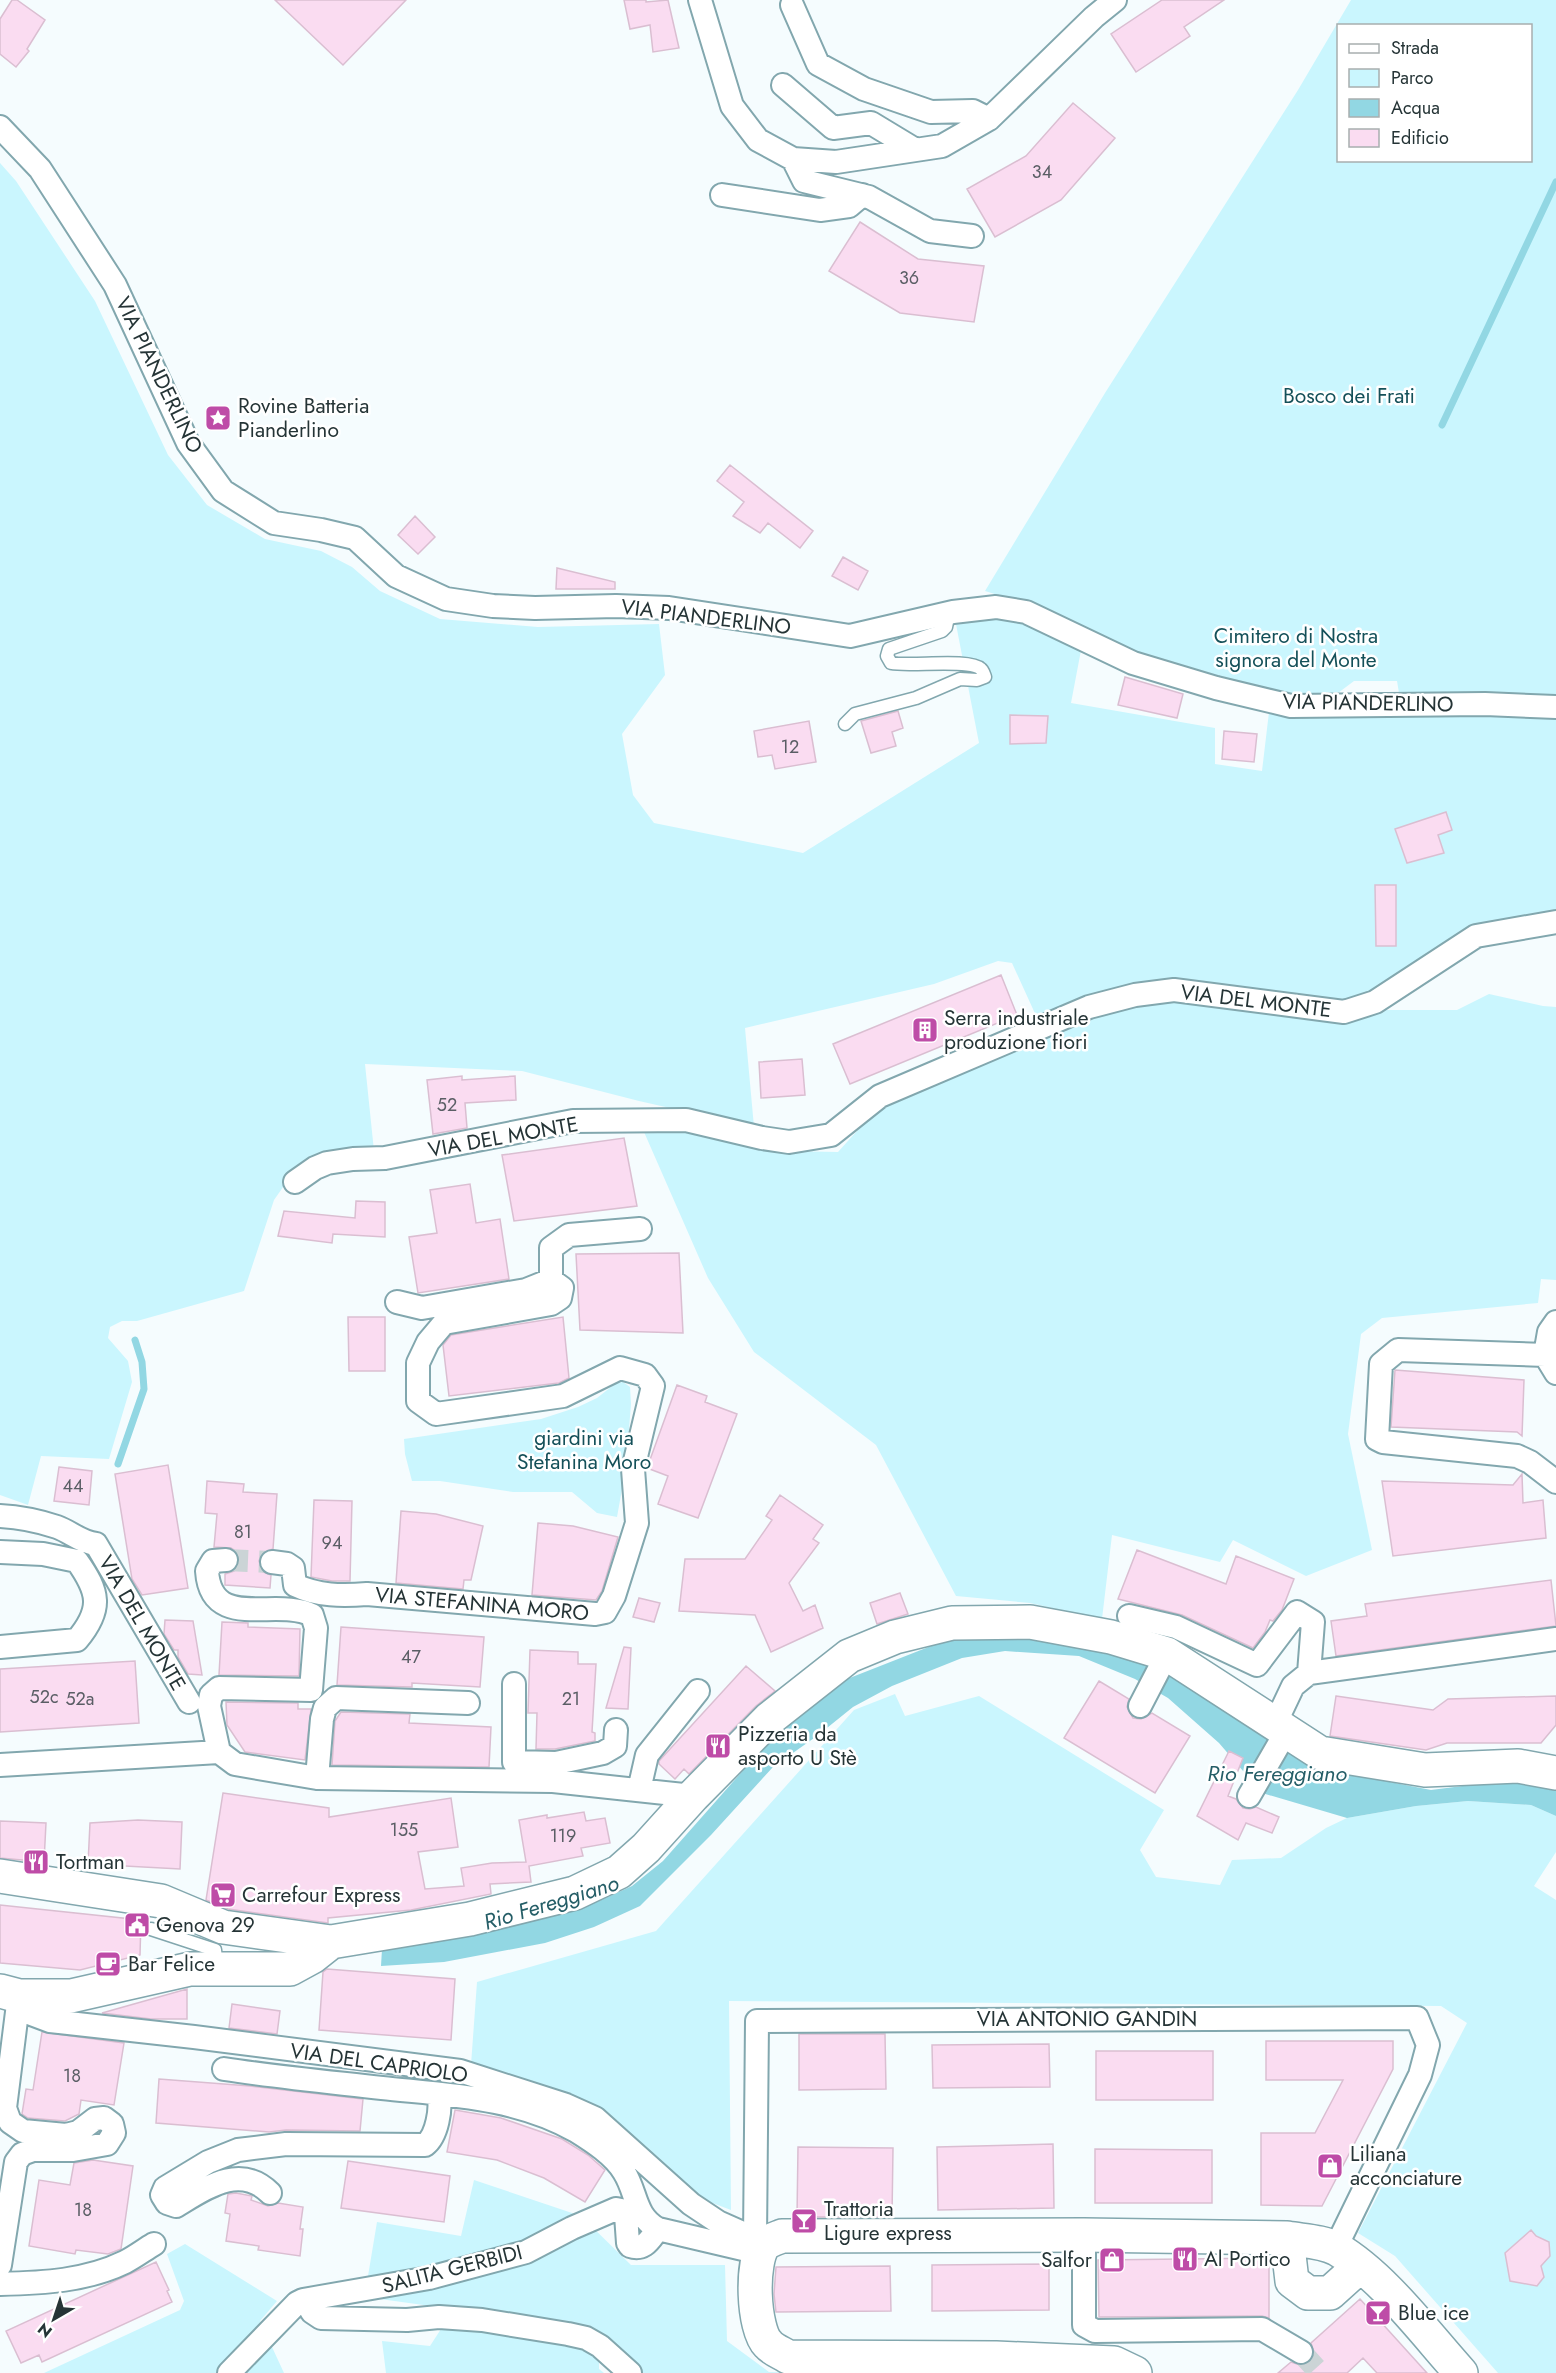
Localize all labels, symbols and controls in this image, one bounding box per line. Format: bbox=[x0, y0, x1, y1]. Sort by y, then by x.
legend bbox=[1337, 24, 1532, 162]
text: Strada bbox=[1391, 35, 1439, 61]
text: Parco bbox=[1391, 65, 1433, 91]
text: Acqua bbox=[1391, 95, 1440, 121]
text: Edificio bbox=[1391, 125, 1449, 151]
house number: 34 bbox=[1032, 159, 1052, 185]
house number: 36 bbox=[899, 265, 919, 291]
street label: VIA PIANDERLINO bbox=[108, 292, 210, 458]
park label: Bosco dei Frati bbox=[1283, 381, 1415, 411]
place label: Rovine Batteria Pianderlino bbox=[238, 391, 369, 445]
place icon: Rovine Batteria Pianderlino bbox=[203, 403, 233, 433]
street label: VIA PIANDERLINO bbox=[619, 592, 793, 642]
park label: Cimitero di Nostra signora del Monte bbox=[1214, 621, 1378, 675]
street label: VIA PIANDERLINO bbox=[1282, 687, 1454, 719]
house number: 12 bbox=[781, 734, 799, 760]
street label: VIA DEL MONTE bbox=[1179, 977, 1333, 1025]
place label: Serra industriale produzione fiori bbox=[944, 1003, 1089, 1057]
building icon: Serra industriale produzione fiori bbox=[910, 1015, 940, 1045]
house number: 52 bbox=[437, 1092, 457, 1118]
street label: VIA DEL MONTE bbox=[426, 1109, 580, 1165]
park label: giardini via Stefanina Moro bbox=[517, 1423, 651, 1477]
house number: 44 bbox=[63, 1473, 84, 1499]
house number: 81 bbox=[234, 1519, 252, 1545]
house number: 94 bbox=[322, 1530, 342, 1556]
street label: VIA DEL MONTE bbox=[91, 1550, 193, 1696]
street label: VIA STEFANINA MORO bbox=[374, 1580, 590, 1628]
house number: 47 bbox=[401, 1644, 422, 1670]
house number: 52c bbox=[30, 1684, 59, 1710]
house number: 52a bbox=[65, 1686, 95, 1712]
house number: 21 bbox=[562, 1686, 580, 1712]
place label: Pizzeria da asporto U Stè bbox=[738, 1719, 857, 1773]
restaurant icon: Pizzeria da asporto U Stè bbox=[703, 1731, 733, 1761]
water label: Rio Fereggiano bbox=[1207, 1757, 1347, 1789]
house number: 155 bbox=[390, 1817, 418, 1843]
house number: 119 bbox=[550, 1823, 576, 1849]
restaurant icon: Tortman bbox=[21, 1847, 51, 1877]
place label: Tortman bbox=[56, 1847, 125, 1877]
water label: Rio Fereggiano bbox=[480, 1866, 623, 1938]
supermarket icon: Carrefour Express bbox=[208, 1880, 238, 1910]
place label: Carrefour Express bbox=[242, 1880, 400, 1910]
public building icon: Genova 29 bbox=[122, 1910, 152, 1940]
place label: Genova 29 bbox=[156, 1910, 255, 1940]
cafe icon: Bar Felice bbox=[93, 1949, 123, 1979]
place label: Bar Felice bbox=[128, 1949, 215, 1979]
street label: VIA ANTONIO GANDIN bbox=[977, 2004, 1197, 2034]
street label: VIA DEL CAPRIOLO bbox=[288, 2036, 470, 2090]
house number: 18 bbox=[63, 2063, 81, 2089]
place label: Liliana acconciature bbox=[1350, 2139, 1462, 2193]
shop icon: Liliana acconciature bbox=[1315, 2151, 1345, 2181]
place label: Trattoria Ligure express bbox=[824, 2194, 952, 2248]
house number: 18 bbox=[74, 2197, 92, 2223]
bar icon: Trattoria Ligure express bbox=[789, 2206, 819, 2236]
street label: SALITA GERBIDI bbox=[379, 2237, 525, 2301]
restaurant icon: Al Portico bbox=[1170, 2244, 1200, 2274]
place label: Al Portico bbox=[1204, 2244, 1291, 2274]
place label: Salfor bbox=[1041, 2245, 1093, 2275]
shop icon: Salfor bbox=[1097, 2245, 1127, 2275]
north arrow bbox=[24, 2289, 84, 2349]
bar icon: Blue ice bbox=[1363, 2298, 1393, 2328]
place label: Blue ice bbox=[1398, 2298, 1469, 2328]
text: N bbox=[33, 2317, 57, 2343]

